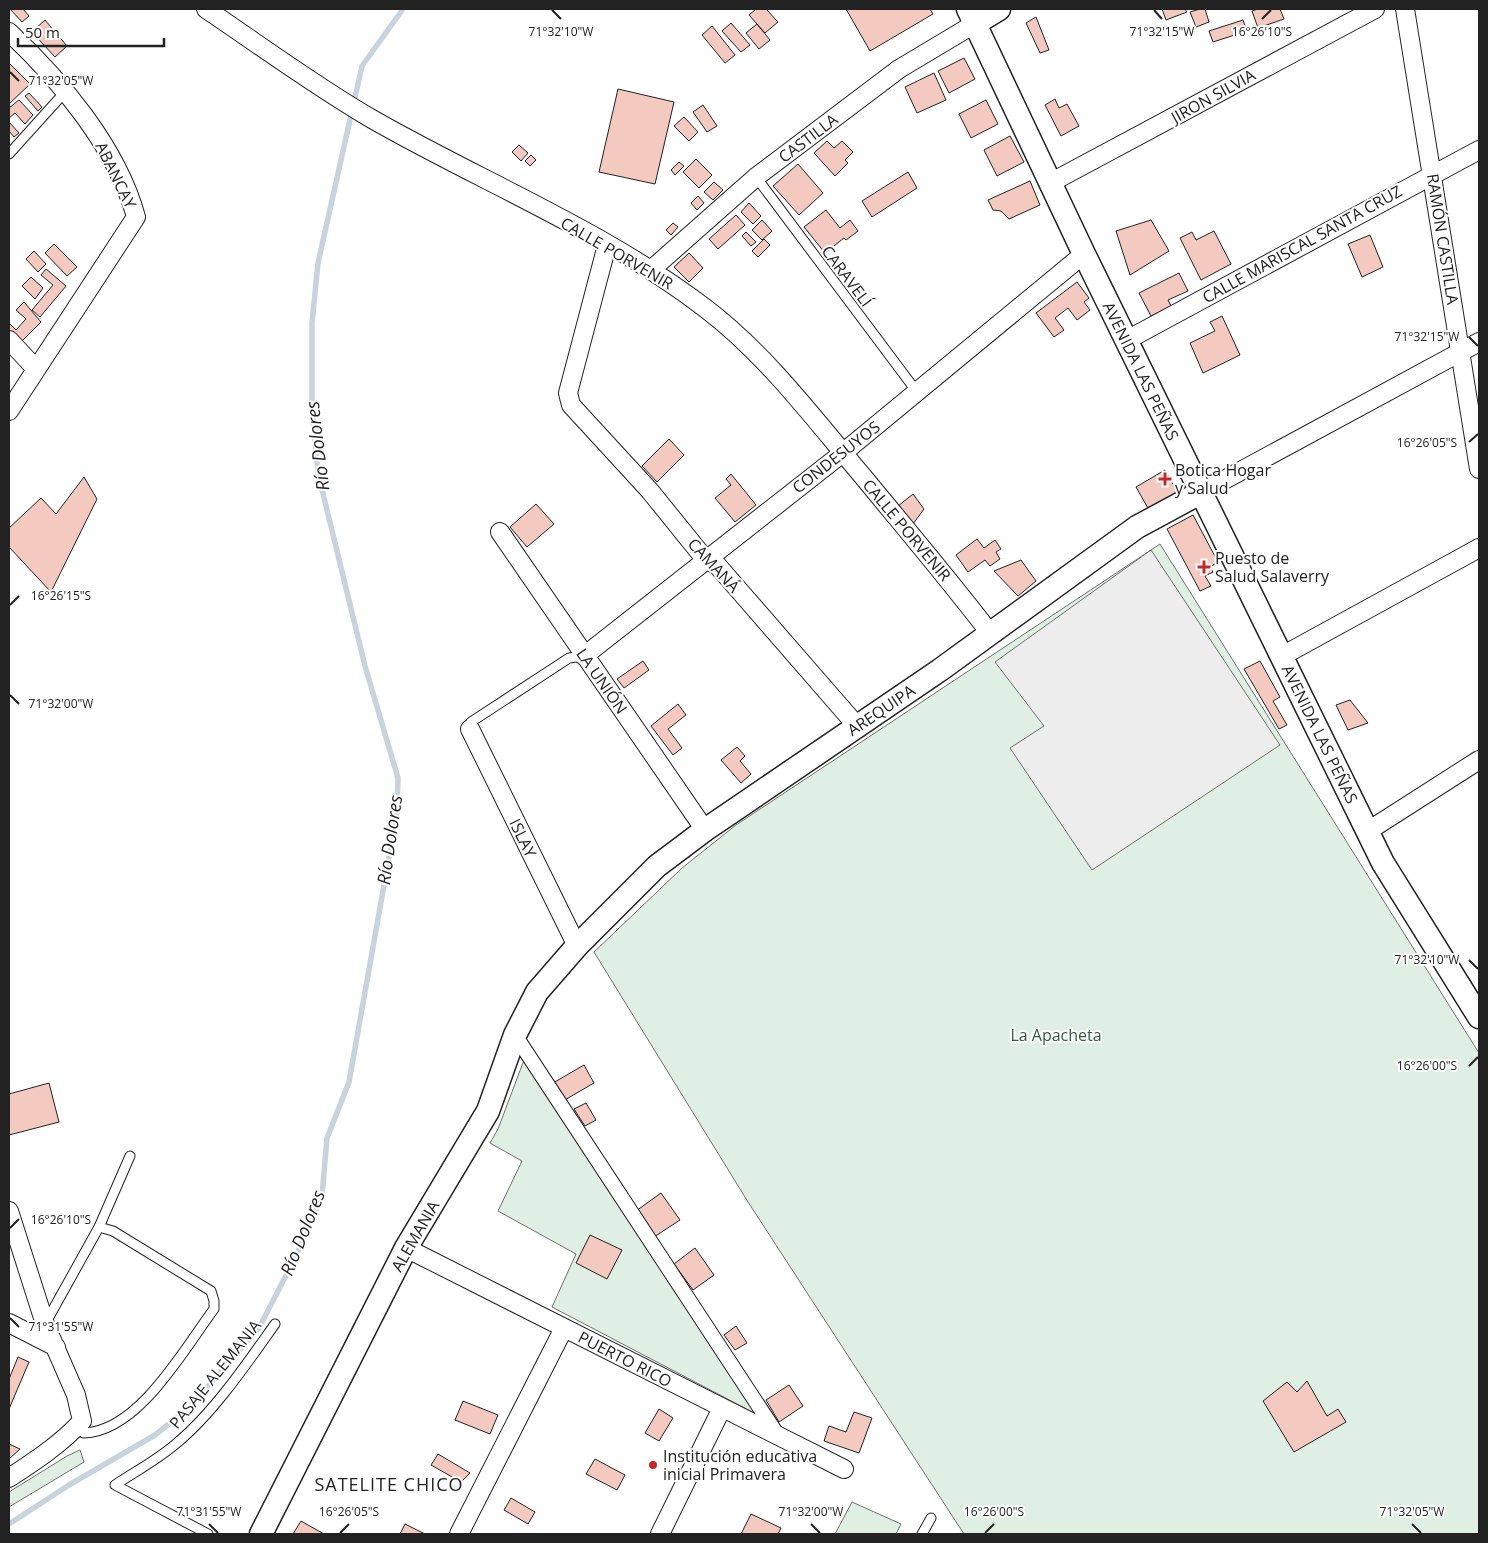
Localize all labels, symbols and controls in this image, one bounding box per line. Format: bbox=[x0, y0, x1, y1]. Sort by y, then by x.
scale bar bbox=[18, 15, 164, 47]
text: 50 m bbox=[25, 22, 60, 42]
text: 71°32'10"W bbox=[529, 23, 593, 40]
text: 71°32'15"W bbox=[1130, 23, 1194, 40]
text: 16°26'10"S bbox=[1232, 23, 1292, 40]
street label: JIRON SILVIA bbox=[1165, 63, 1260, 129]
text: 71°32'05"W bbox=[29, 72, 93, 89]
street label: CASTILLA bbox=[774, 108, 843, 168]
street label: ABANCAY bbox=[90, 138, 142, 212]
street label: RAMÓN CASTILLA bbox=[1422, 172, 1464, 307]
street label: CALLE MARISCAL SANTA CRUZ bbox=[1198, 180, 1406, 308]
street label: CALLE PORVENIR bbox=[557, 212, 677, 294]
street label: CARAVELÍ bbox=[817, 241, 878, 312]
street label: AVENIDA LAS PEÑAS bbox=[1098, 298, 1184, 444]
text: 71°32'15"W bbox=[1395, 328, 1459, 345]
water label: Río Dolores bbox=[300, 400, 334, 492]
street label: CONDESUYOS bbox=[788, 416, 885, 498]
text: 16°26'05"S bbox=[1397, 434, 1457, 451]
place label: Botica Hogar y Salud bbox=[1175, 459, 1271, 499]
marker: Botica Hogar y Salud bbox=[1159, 473, 1171, 485]
street label: CALLE PORVENIR bbox=[858, 474, 956, 586]
street label: CAMANÁ bbox=[683, 533, 745, 598]
place label: Puesto de Salud Salaverry bbox=[1215, 547, 1330, 587]
marker: Puesto de Salud Salaverry bbox=[1197, 560, 1211, 574]
text: 16°26'15"S bbox=[31, 587, 91, 604]
street label: LA UNIÓN bbox=[571, 644, 633, 718]
street label: AVENIDA LAS PEÑAS bbox=[1277, 661, 1363, 807]
street label: AREQUIPA bbox=[843, 679, 920, 741]
text: 71°32'00"W bbox=[29, 695, 93, 712]
water label: Río Dolores bbox=[371, 793, 407, 886]
street label: ISLAY bbox=[504, 815, 542, 861]
text: 71°32'10"W bbox=[1395, 951, 1459, 968]
park label: La Apacheta bbox=[1010, 1024, 1102, 1046]
text: 16°26'00"S bbox=[1397, 1057, 1457, 1074]
water label: Río Dolores bbox=[274, 1186, 330, 1279]
street label: ALEMANIA bbox=[386, 1196, 445, 1275]
text: 16°26'10"S bbox=[31, 1211, 91, 1228]
street label: PASAJE ALEMANIA bbox=[164, 1314, 266, 1433]
text: 71°31'55"W bbox=[29, 1318, 93, 1335]
street label: PUERTO RICO bbox=[574, 1326, 676, 1392]
place label: Institución educativa inicial Primavera bbox=[663, 1445, 817, 1485]
marker: Institución educativa inicial Primavera bbox=[647, 1459, 659, 1471]
district label: SATELITE CHICO bbox=[314, 1472, 464, 1496]
text: 71°31'55"W bbox=[177, 1503, 241, 1520]
text: 16°26'05"S bbox=[319, 1503, 379, 1520]
text: 71°32'00"W bbox=[779, 1503, 843, 1520]
text: 16°26'00"S bbox=[964, 1503, 1024, 1520]
text: 71°32'05"W bbox=[1380, 1503, 1444, 1520]

